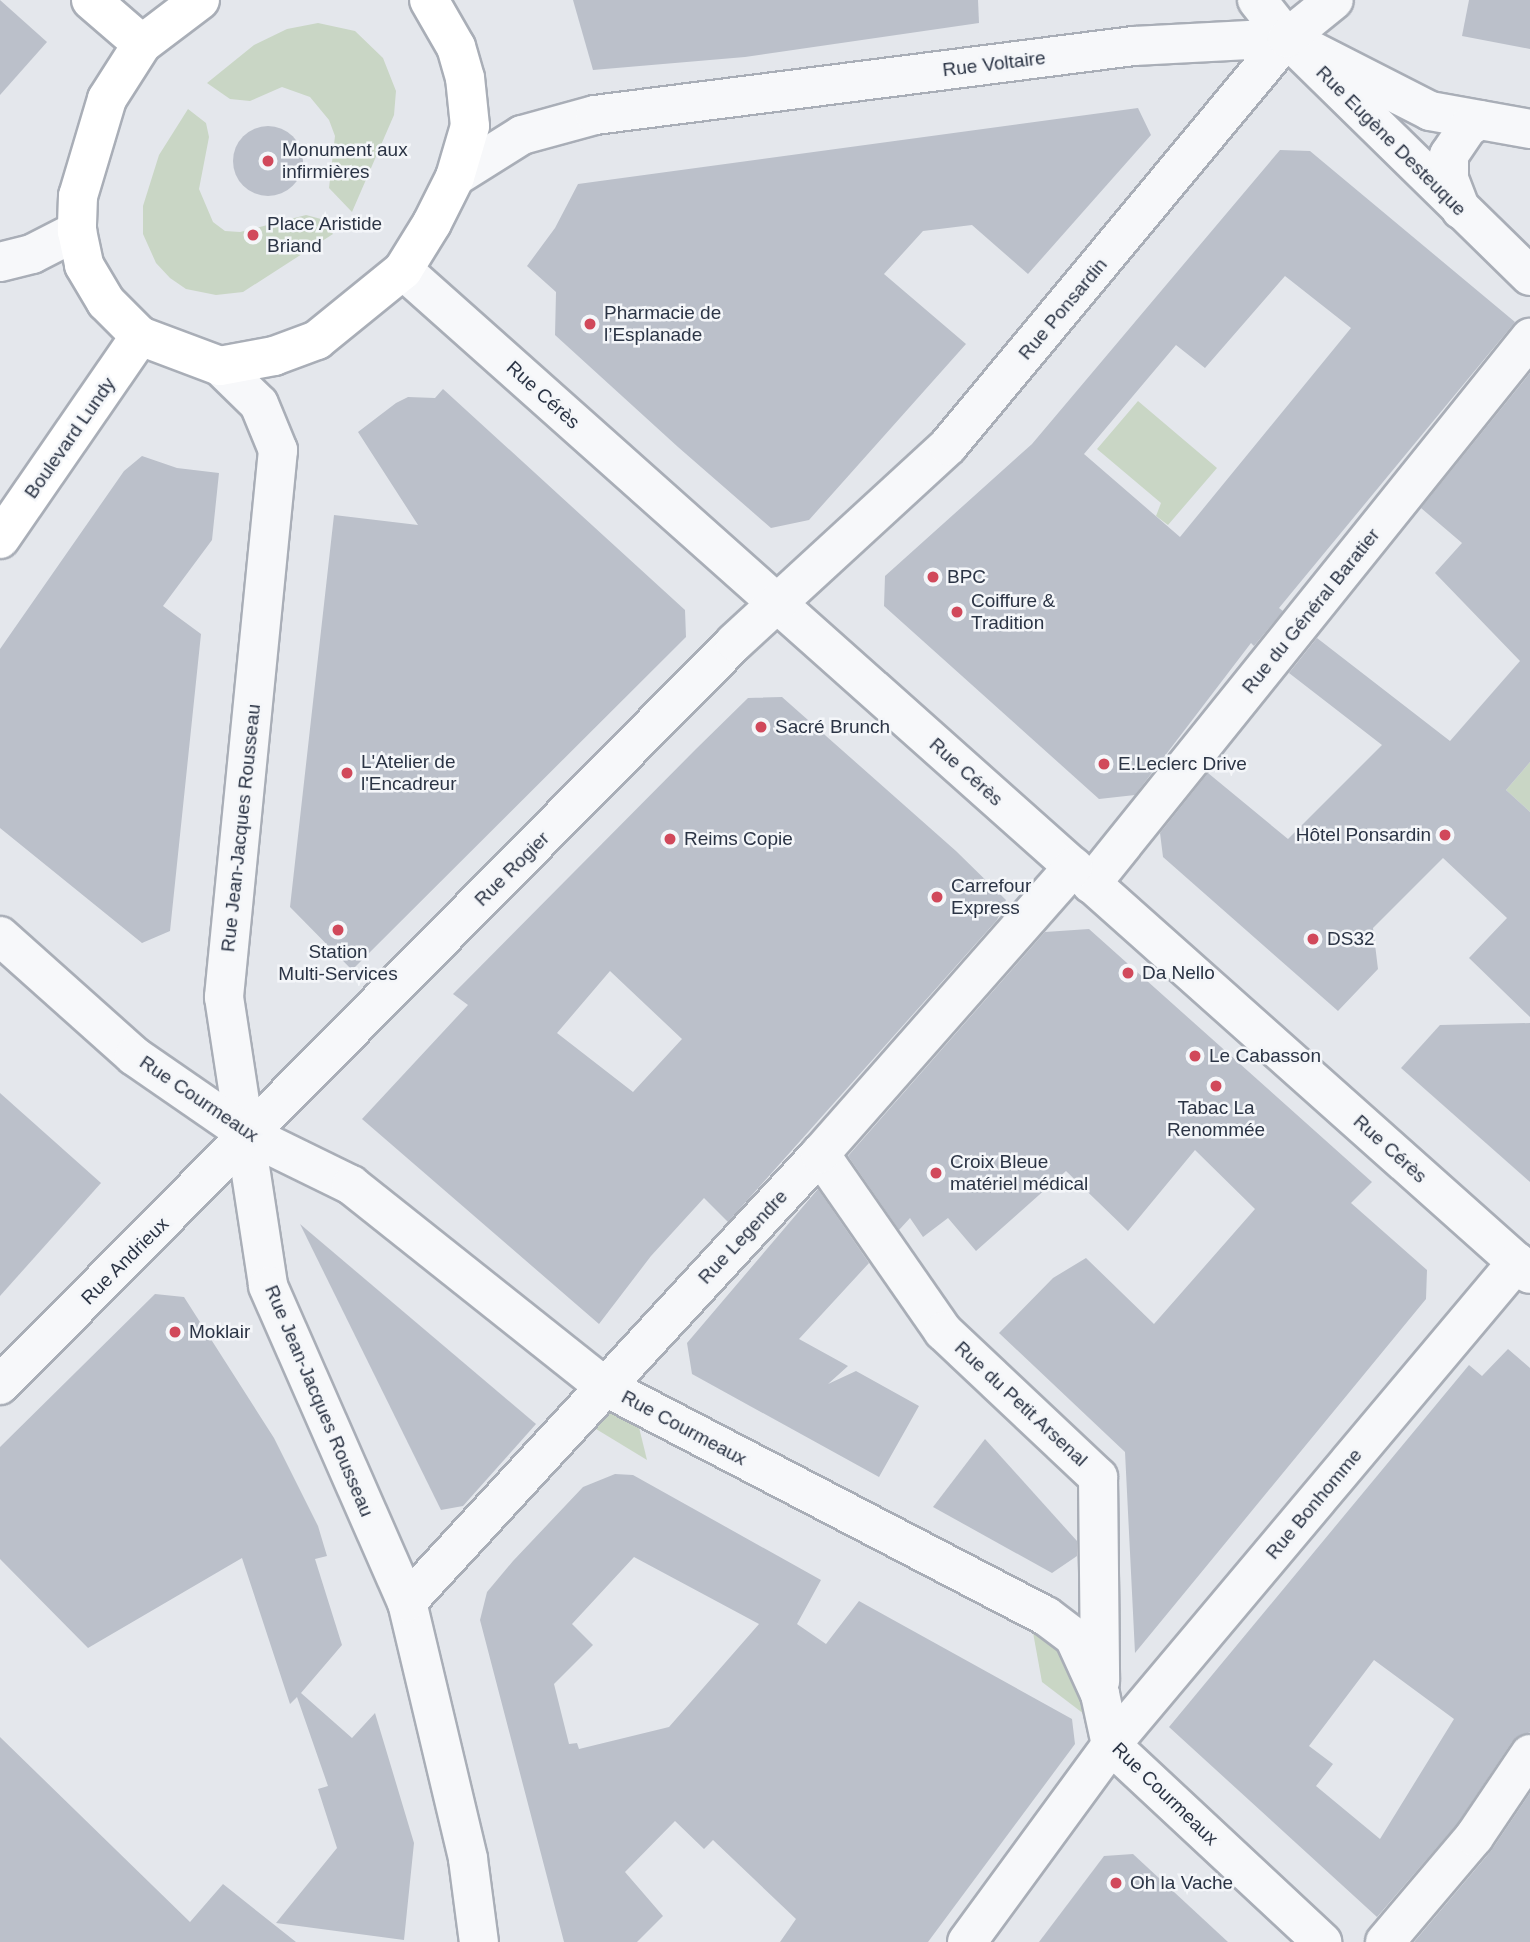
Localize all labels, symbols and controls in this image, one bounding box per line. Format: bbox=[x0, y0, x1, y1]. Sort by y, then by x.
street label: Rue Voltaire bbox=[941, 46, 1047, 82]
street label: Rue Eugène Desteuque bbox=[1311, 61, 1471, 221]
place label: Monument aux infirmières bbox=[282, 139, 408, 183]
marker: Monument aux infirmières bbox=[260, 153, 276, 169]
place label: Place Aristide Briand bbox=[267, 213, 383, 257]
marker: Place Aristide Briand bbox=[245, 227, 261, 243]
street label: Rue Ponsardin bbox=[1014, 254, 1112, 364]
place label: Pharmacie de l’Esplanade bbox=[604, 302, 721, 346]
marker: Pharmacie de l’Esplanade bbox=[582, 316, 598, 332]
street label: Rue Cérès bbox=[502, 356, 584, 434]
street label: Boulevard Lundy bbox=[20, 373, 120, 503]
street label: Rue du Général Baratier bbox=[1237, 524, 1385, 698]
place label: BPC bbox=[947, 566, 986, 588]
marker: BPC bbox=[925, 569, 941, 585]
place label: Coiffure & Tradition bbox=[971, 590, 1055, 634]
marker: Coiffure & Tradition bbox=[949, 604, 965, 620]
street label: Rue Jean-Jacques Rousseau bbox=[217, 703, 265, 953]
place label: Sacré Brunch bbox=[775, 716, 890, 738]
marker: Sacré Brunch bbox=[753, 719, 769, 735]
street label: Rue Cérès bbox=[925, 733, 1007, 811]
place label: L'Atelier de l'Encadreur bbox=[361, 751, 457, 795]
place label: E.Leclerc Drive bbox=[1118, 753, 1247, 775]
marker: E.Leclerc Drive bbox=[1096, 756, 1112, 772]
marker: L'Atelier de l'Encadreur bbox=[339, 765, 355, 781]
place label: Hôtel Ponsardin bbox=[1296, 824, 1431, 846]
street label: Rue Rogier bbox=[470, 827, 554, 911]
marker: Hôtel Ponsardin bbox=[1437, 827, 1453, 843]
place label: Reims Copie bbox=[684, 828, 793, 850]
marker: Reims Copie bbox=[662, 831, 678, 847]
place label: Carrefour Express bbox=[951, 875, 1031, 919]
marker: Carrefour Express bbox=[929, 889, 945, 905]
marker: Station Multi-Services bbox=[330, 922, 346, 938]
place label: DS32 bbox=[1327, 928, 1375, 950]
marker: DS32 bbox=[1305, 931, 1321, 947]
place label: Station Multi-Services bbox=[278, 941, 398, 985]
place label: Da Nello bbox=[1142, 962, 1215, 984]
marker: Da Nello bbox=[1120, 965, 1136, 981]
place label: Le Cabasson bbox=[1209, 1045, 1321, 1067]
marker: Le Cabasson bbox=[1187, 1048, 1203, 1064]
street label: Rue Courmeaux bbox=[135, 1051, 263, 1147]
marker: Tabac La Renommée bbox=[1208, 1078, 1224, 1094]
place label: Tabac La Renommée bbox=[1167, 1097, 1265, 1141]
street label: Rue Cérès bbox=[1349, 1110, 1431, 1188]
place label: Croix Bleue matériel médical bbox=[950, 1151, 1088, 1195]
marker: Croix Bleue matériel médical bbox=[928, 1165, 944, 1181]
street label: Rue Legendre bbox=[694, 1185, 792, 1289]
street label: Rue Andrieux bbox=[76, 1212, 174, 1310]
street label: Rue Jean-Jacques Rousseau bbox=[260, 1282, 378, 1520]
place label: Moklair bbox=[189, 1321, 250, 1343]
marker: Moklair bbox=[167, 1324, 183, 1340]
street label: Rue du Petit Arsenal bbox=[950, 1336, 1092, 1472]
street label: Rue Courmeaux bbox=[618, 1385, 750, 1471]
street label: Rue Bonhomme bbox=[1261, 1444, 1367, 1564]
street label: Rue Courmeaux bbox=[1107, 1738, 1223, 1850]
place label: Oh la Vache bbox=[1130, 1872, 1233, 1894]
marker: Oh la Vache bbox=[1108, 1875, 1124, 1891]

